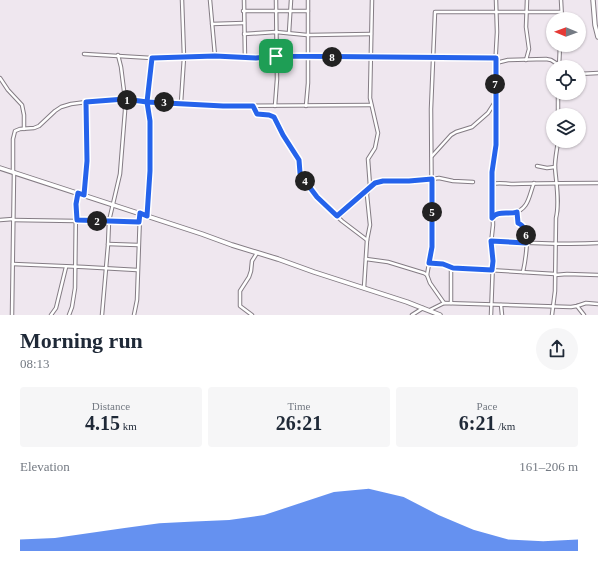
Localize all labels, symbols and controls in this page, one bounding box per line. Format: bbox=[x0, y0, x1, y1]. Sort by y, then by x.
north arrow bbox=[546, 12, 586, 52]
map controls bbox=[546, 12, 586, 148]
pin bbox=[259, 39, 293, 73]
icon: arrive bbox=[265, 45, 287, 67]
pin: 8 bbox=[322, 47, 342, 67]
text: 8 bbox=[329, 51, 335, 63]
button: locate bbox=[546, 60, 586, 100]
pin: 7 bbox=[485, 74, 505, 94]
text: 7 bbox=[492, 78, 498, 90]
pin: 1 bbox=[117, 90, 137, 110]
pin: 3 bbox=[154, 92, 174, 112]
text: 1 bbox=[124, 94, 130, 106]
text: 3 bbox=[161, 96, 167, 108]
button: layers bbox=[546, 108, 586, 148]
pin: 4 bbox=[295, 171, 315, 191]
text: 4 bbox=[302, 175, 308, 187]
pin: 5 bbox=[422, 202, 442, 222]
text: 5 bbox=[429, 206, 435, 218]
pin: 2 bbox=[87, 211, 107, 231]
text: 2 bbox=[94, 215, 100, 227]
pin: 6 bbox=[516, 225, 536, 245]
text: 6 bbox=[523, 229, 529, 241]
text: Morning run bbox=[20, 328, 143, 353]
button: share bbox=[536, 328, 578, 370]
text: 08:13 bbox=[20, 356, 50, 371]
text: Distance bbox=[92, 400, 130, 412]
text: Time bbox=[288, 400, 310, 412]
text: Pace bbox=[477, 400, 497, 412]
text: 4.15 bbox=[85, 412, 120, 434]
text: 26:21 bbox=[276, 412, 322, 434]
text: 6:21 bbox=[459, 412, 495, 434]
text: km bbox=[120, 420, 137, 432]
text: /km bbox=[495, 420, 515, 432]
text: Elevation bbox=[20, 459, 70, 474]
text: 161–206 m bbox=[519, 459, 578, 474]

